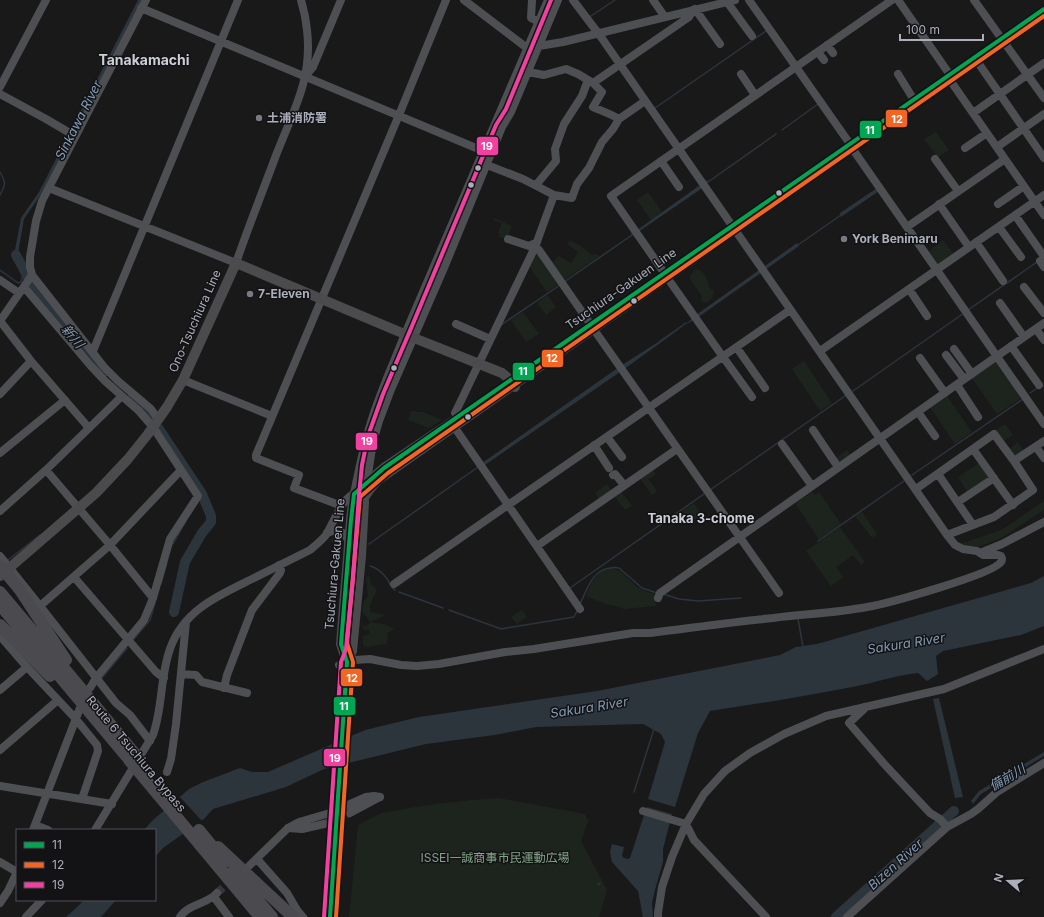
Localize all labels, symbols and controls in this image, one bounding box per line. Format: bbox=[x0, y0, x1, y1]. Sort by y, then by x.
scale bar bbox=[900, 16, 983, 42]
text: 100 m bbox=[906, 22, 940, 37]
district label: Tanakamachi bbox=[98, 51, 190, 68]
water label: Sinkawa River bbox=[51, 77, 105, 162]
line badge: 12 bbox=[885, 109, 908, 128]
place label: 土浦消防署 bbox=[267, 110, 327, 125]
text: 12 bbox=[891, 112, 903, 126]
marker: 土浦消防署 bbox=[254, 113, 264, 123]
line badge: 11 bbox=[859, 120, 882, 139]
text: 11 bbox=[865, 123, 875, 137]
line badge: 19 bbox=[476, 136, 499, 156]
text: 19 bbox=[481, 139, 493, 153]
unlabelled marker bbox=[473, 163, 483, 173]
unlabelled marker bbox=[466, 180, 476, 190]
unlabelled marker bbox=[774, 188, 784, 198]
place label: York Benimaru bbox=[852, 231, 938, 246]
marker: York Benimaru bbox=[839, 234, 849, 244]
street label: Tsuchiura-Gakuen Line bbox=[562, 245, 679, 332]
street label: Ono-Tsuchiura Line bbox=[165, 267, 224, 374]
place label: 7-Eleven bbox=[258, 286, 310, 301]
marker: 7-Eleven bbox=[245, 289, 255, 299]
unlabelled marker bbox=[629, 296, 639, 306]
water label: 新川 bbox=[59, 321, 89, 353]
line badge: 12 bbox=[541, 349, 564, 368]
text: 12 bbox=[546, 351, 558, 365]
line badge: 11 bbox=[512, 362, 535, 381]
unlabelled marker bbox=[389, 363, 399, 373]
text: 11 bbox=[518, 364, 528, 378]
unlabelled marker bbox=[463, 412, 473, 422]
line badge: 19 bbox=[355, 432, 378, 451]
text: 19 bbox=[361, 434, 373, 448]
street label: Tsuchiura-Gakuen Line bbox=[321, 498, 348, 630]
district label: Tanaka 3-chome bbox=[648, 510, 755, 526]
water label: Sakura River bbox=[866, 629, 947, 657]
line badge: 12 bbox=[340, 668, 363, 687]
text: 12 bbox=[346, 671, 358, 685]
street label: Route 6 Tsuchiura Bypass bbox=[83, 692, 189, 815]
water label: Sakura River bbox=[549, 693, 630, 721]
line badge: 11 bbox=[333, 696, 356, 716]
text: 11 bbox=[339, 699, 349, 713]
line badge: 19 bbox=[323, 748, 346, 767]
text: 19 bbox=[329, 751, 341, 765]
water label: 備前川 bbox=[986, 759, 1030, 794]
legend bbox=[16, 829, 156, 901]
water label: Bizen River bbox=[864, 834, 927, 893]
text: 11 bbox=[52, 837, 62, 852]
park label: ISSEI一誠商事市民運動広場 bbox=[420, 850, 570, 865]
text: 12 bbox=[52, 857, 64, 872]
north arrow bbox=[988, 861, 1028, 901]
text: N bbox=[991, 871, 1007, 884]
text: 19 bbox=[52, 877, 64, 892]

